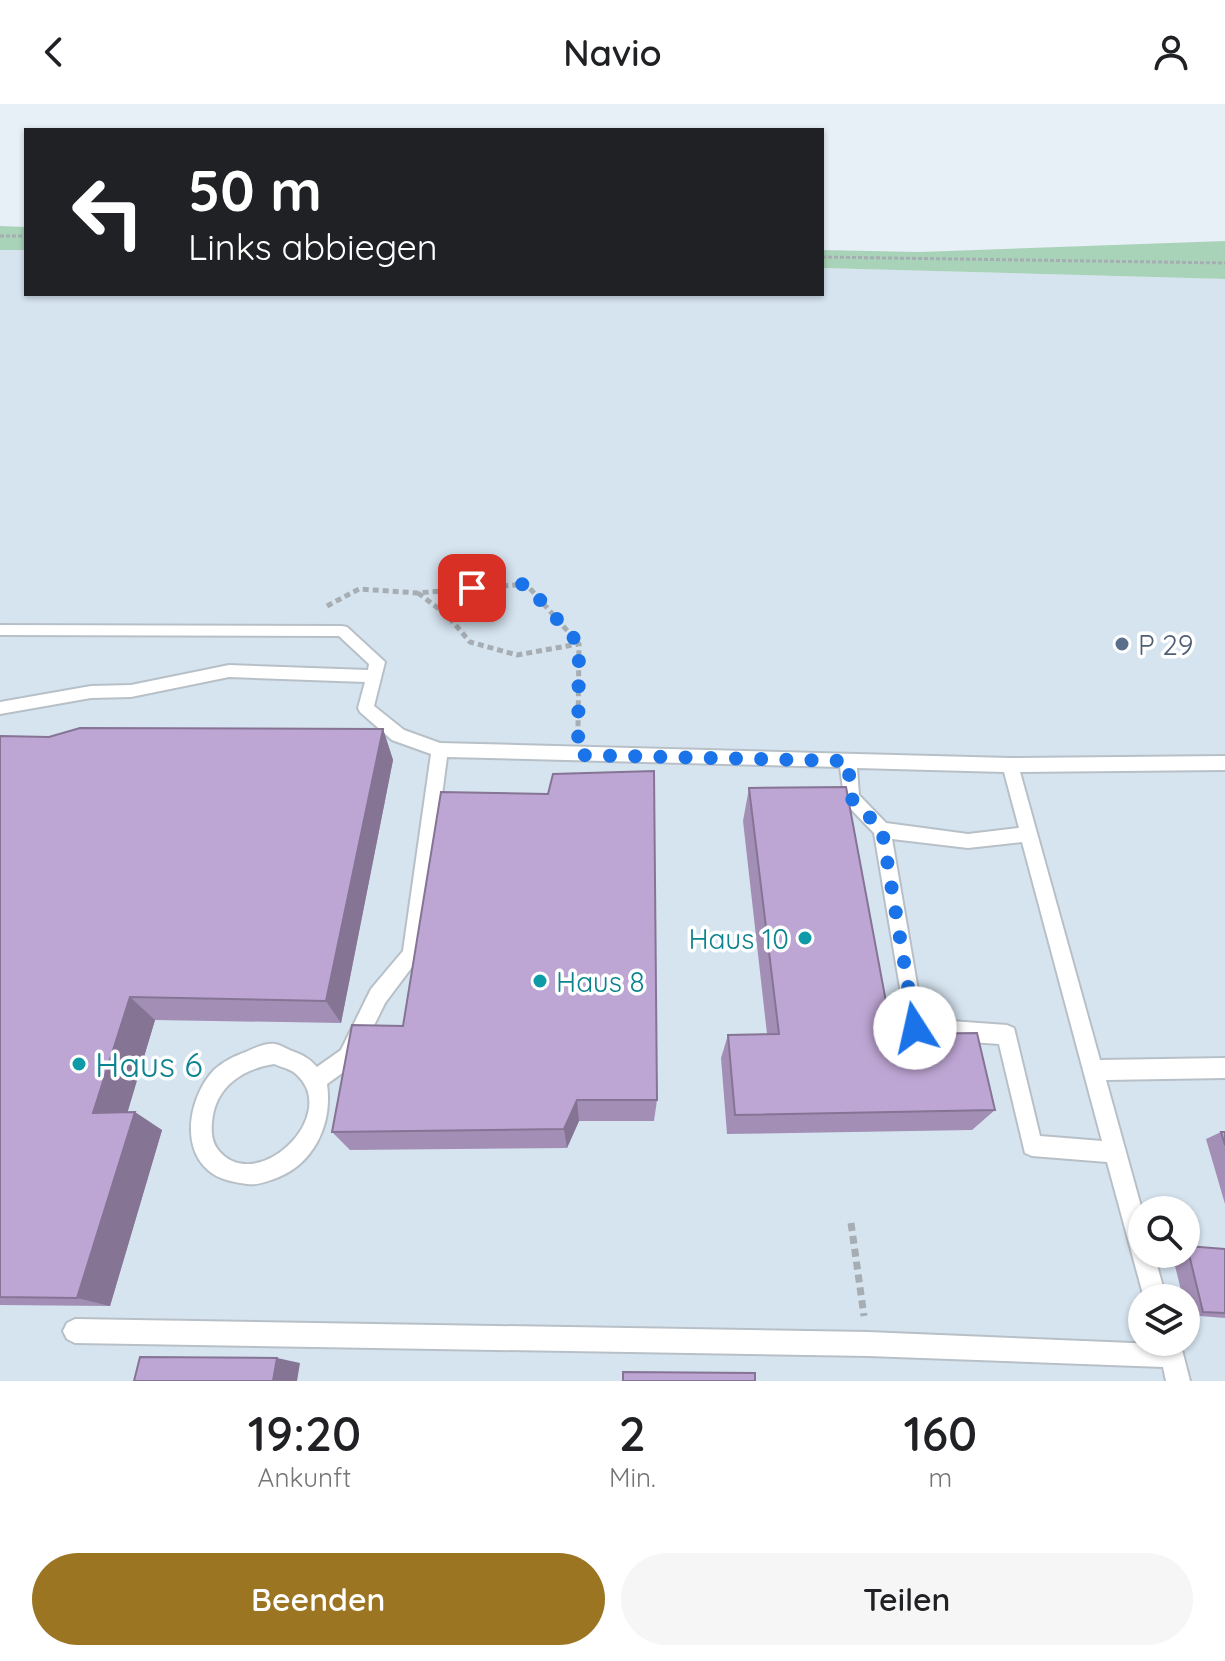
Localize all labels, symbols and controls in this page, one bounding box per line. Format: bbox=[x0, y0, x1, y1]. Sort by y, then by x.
icon: back bbox=[32, 30, 76, 74]
text: Navio bbox=[563, 30, 662, 75]
icon: person bbox=[1149, 30, 1193, 74]
text: 50 m bbox=[188, 155, 322, 225]
icon: left bbox=[56, 160, 160, 264]
text: Links abbiegen bbox=[188, 224, 438, 269]
pin bbox=[438, 554, 506, 622]
icon: arrive bbox=[450, 566, 494, 610]
place label: P 29 bbox=[1138, 627, 1193, 662]
marker: P 29 bbox=[1113, 635, 1131, 653]
place label: Haus 10 bbox=[688, 921, 789, 956]
marker: Haus 10 bbox=[796, 929, 814, 947]
place label: Haus 8 bbox=[556, 964, 645, 999]
marker: Haus 8 bbox=[531, 972, 549, 990]
position arrow bbox=[873, 986, 957, 1070]
place label: Haus 6 bbox=[95, 1043, 203, 1086]
marker: Haus 6 bbox=[70, 1055, 88, 1073]
map controls bbox=[1128, 1196, 1200, 1356]
button: search bbox=[1128, 1196, 1200, 1268]
button: layers bbox=[1128, 1284, 1200, 1356]
text: 19:20 bbox=[248, 1403, 361, 1463]
text: 2 bbox=[619, 1403, 646, 1463]
text: 160 bbox=[903, 1403, 977, 1463]
text: Ankunft bbox=[258, 1461, 351, 1494]
text: Min. bbox=[609, 1461, 656, 1494]
text: m bbox=[928, 1461, 952, 1494]
button: Beenden bbox=[32, 1553, 605, 1645]
button: Teilen bbox=[621, 1553, 1193, 1645]

